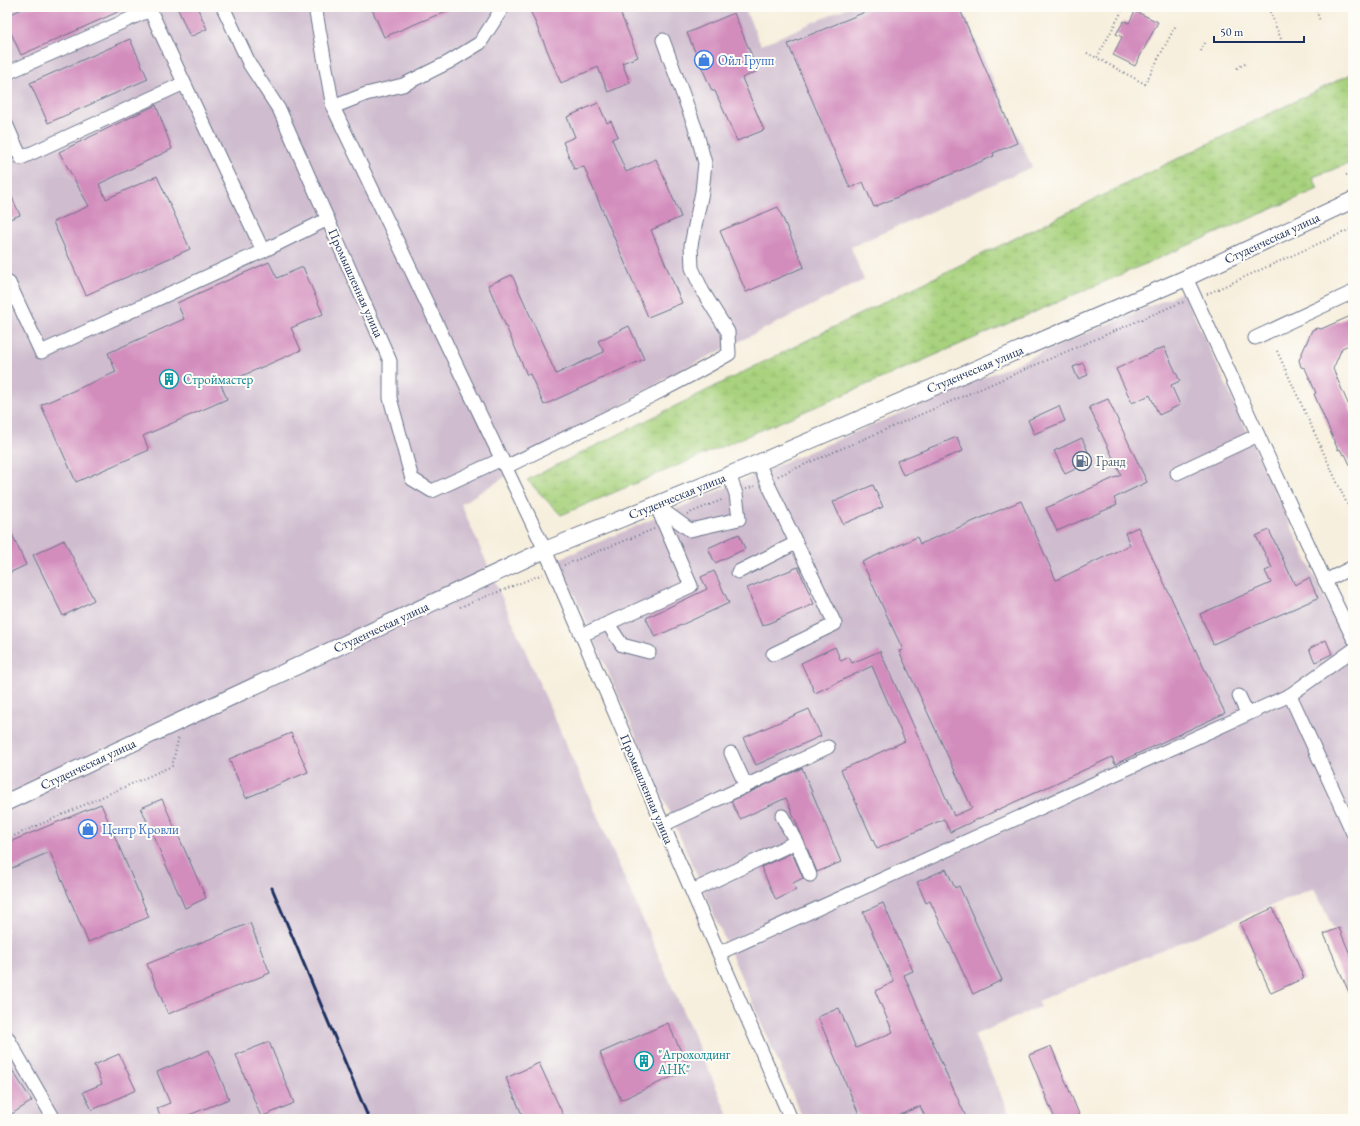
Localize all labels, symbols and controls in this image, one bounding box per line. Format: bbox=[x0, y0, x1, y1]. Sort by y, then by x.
scale bar bbox=[1214, 18, 1304, 44]
text: 50 m bbox=[1220, 24, 1244, 40]
shop icon: Ойл Групп bbox=[693, 49, 715, 71]
place label: Ойл Групп bbox=[718, 52, 775, 69]
street label: Студенческая улица bbox=[1221, 208, 1323, 268]
street label: Промышленная улица bbox=[324, 226, 388, 341]
street label: Студенческая улица bbox=[924, 341, 1027, 397]
building icon: Строймастер bbox=[158, 368, 180, 390]
place label: Строймастер bbox=[183, 371, 254, 388]
fuel station icon: Гранд bbox=[1071, 450, 1093, 472]
place label: Гранд bbox=[1096, 453, 1126, 470]
street label: Студенческая улица bbox=[626, 468, 729, 523]
street label: Студенческая улица bbox=[330, 597, 432, 657]
street label: Промышленная улица bbox=[616, 732, 678, 847]
street label: Студенческая улица bbox=[37, 734, 139, 794]
shop icon: Центр Кровли bbox=[77, 818, 99, 840]
place label: Центр Кровли bbox=[102, 821, 179, 838]
place label: "Агрохолдинг АНК" bbox=[657, 1046, 731, 1078]
building icon: "Агрохолдинг АНК" bbox=[633, 1050, 655, 1072]

